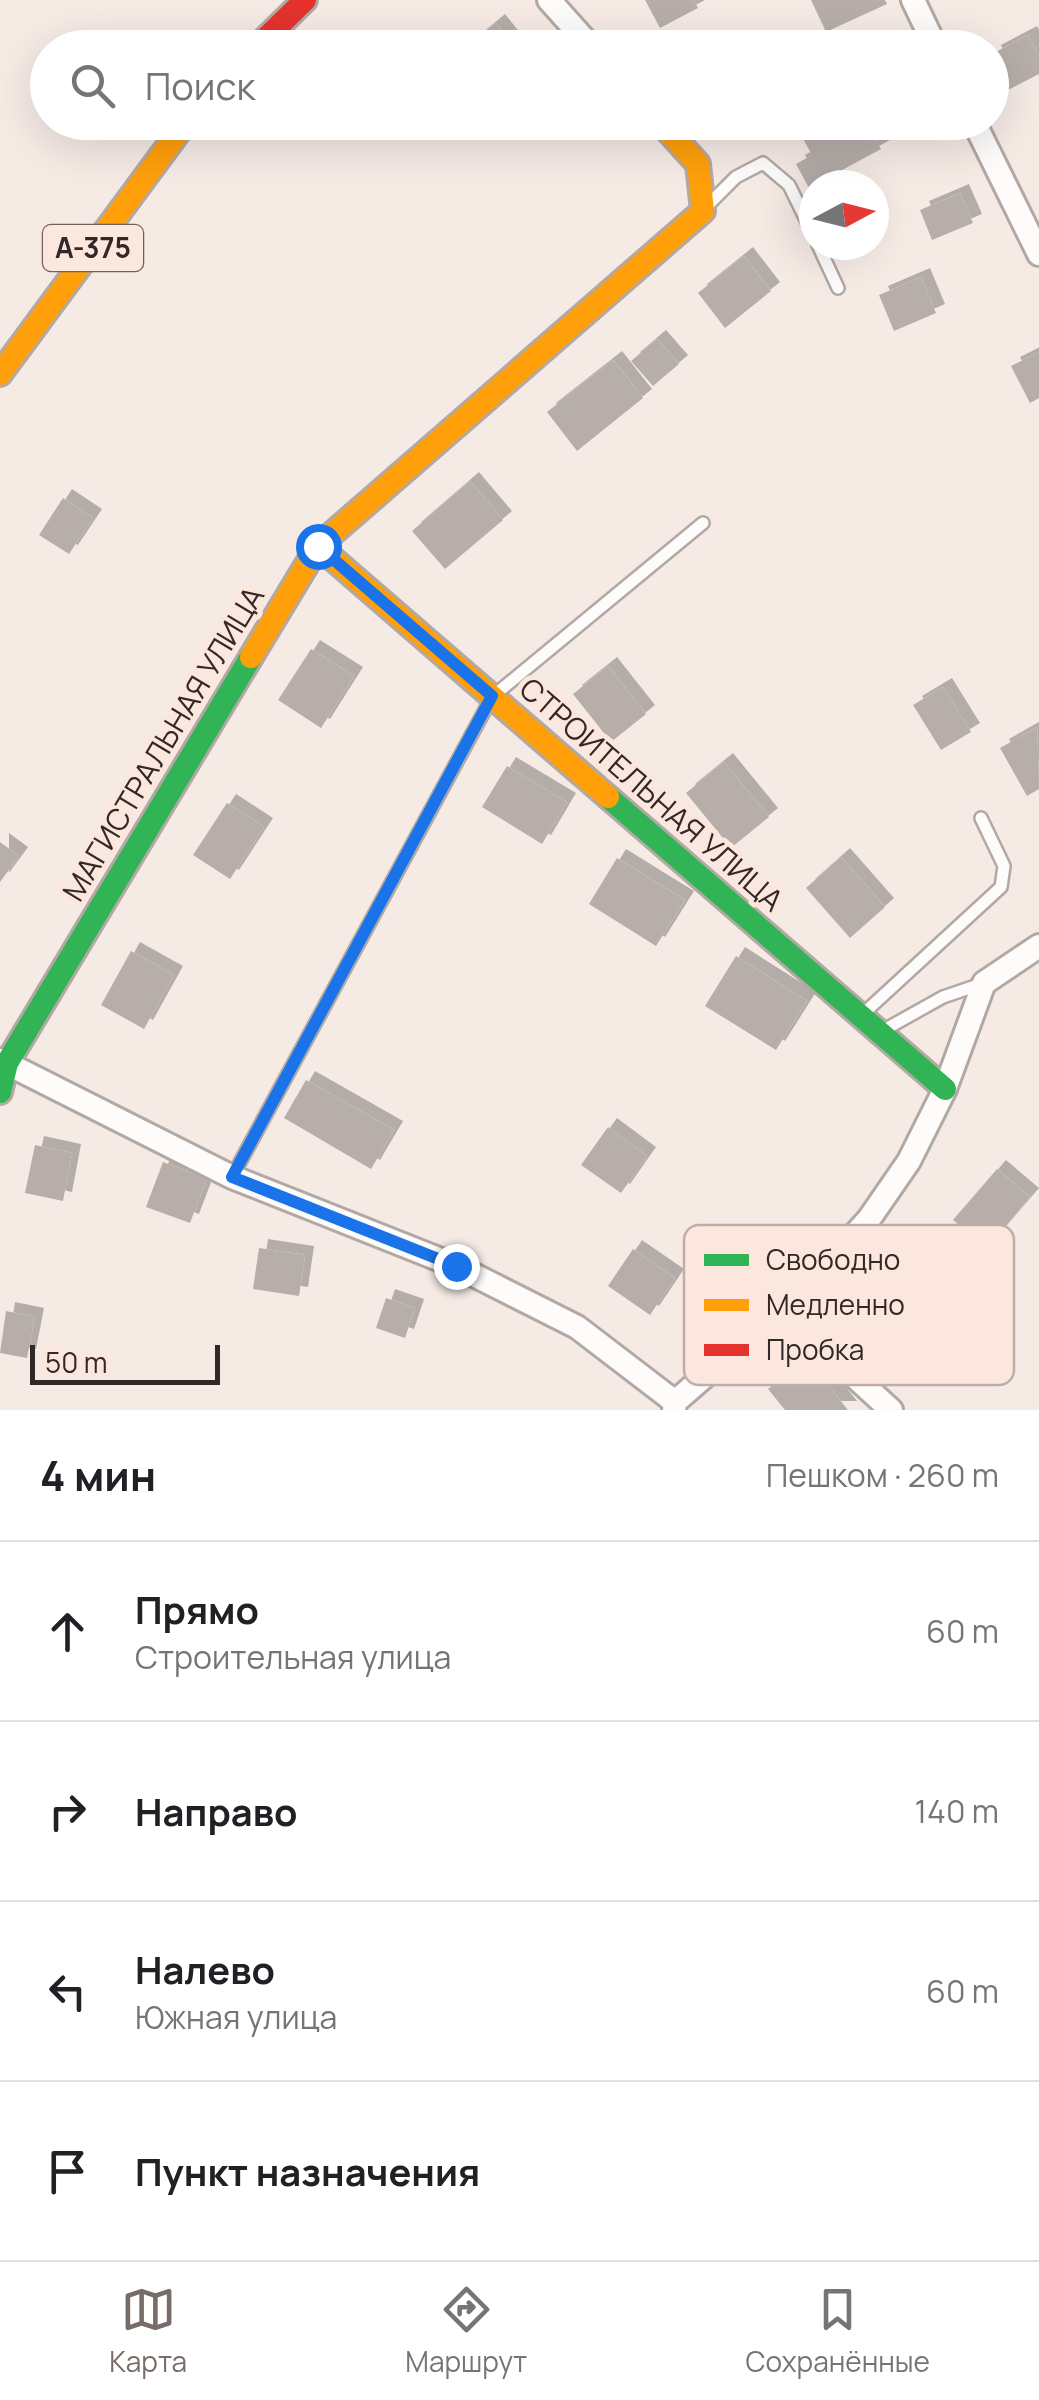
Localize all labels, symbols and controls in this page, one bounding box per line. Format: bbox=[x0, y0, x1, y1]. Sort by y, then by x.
search box bbox=[30, 30, 1009, 140]
icon: search bbox=[65, 58, 120, 113]
text: Поиск bbox=[145, 59, 255, 111]
north arrow bbox=[799, 170, 889, 260]
road number: А-375 bbox=[43, 225, 143, 271]
route start bbox=[296, 524, 342, 570]
street label: МАГИСТРАЛЬНАЯ УЛИЦА bbox=[52, 578, 273, 908]
street label: СТРОИТЕЛЬНАЯ УЛИЦА bbox=[511, 668, 793, 920]
legend bbox=[684, 1225, 1014, 1385]
text: Свободно bbox=[766, 1240, 900, 1278]
route end bbox=[434, 1244, 480, 1290]
text: Медленно bbox=[766, 1285, 905, 1323]
text: Пробка bbox=[766, 1330, 864, 1368]
scale bar bbox=[30, 1340, 220, 1384]
text: 50 m bbox=[45, 1343, 108, 1381]
text: 4 мин bbox=[40, 1446, 156, 1504]
text: Пешком · 260 m bbox=[766, 1453, 999, 1497]
text: Прямо bbox=[135, 1583, 259, 1635]
icon: ahead bbox=[40, 1604, 95, 1659]
text: 60 m bbox=[926, 1609, 999, 1653]
text: Строительная улица bbox=[135, 1635, 451, 1679]
icon: right bbox=[40, 1784, 95, 1839]
text: Направо bbox=[135, 1785, 297, 1837]
text: 140 m bbox=[915, 1789, 999, 1833]
text: Налево bbox=[135, 1943, 275, 1995]
icon: left bbox=[40, 1964, 95, 2019]
text: 60 m bbox=[926, 1969, 999, 2013]
text: Южная улица bbox=[135, 1995, 337, 2039]
icon: arrive bbox=[40, 2144, 95, 2199]
text: Пункт назначения bbox=[135, 2145, 480, 2197]
tab: Карта bbox=[109, 2282, 187, 2380]
tab: Маршрут bbox=[405, 2282, 527, 2380]
tab: Сохранённые bbox=[746, 2282, 930, 2380]

